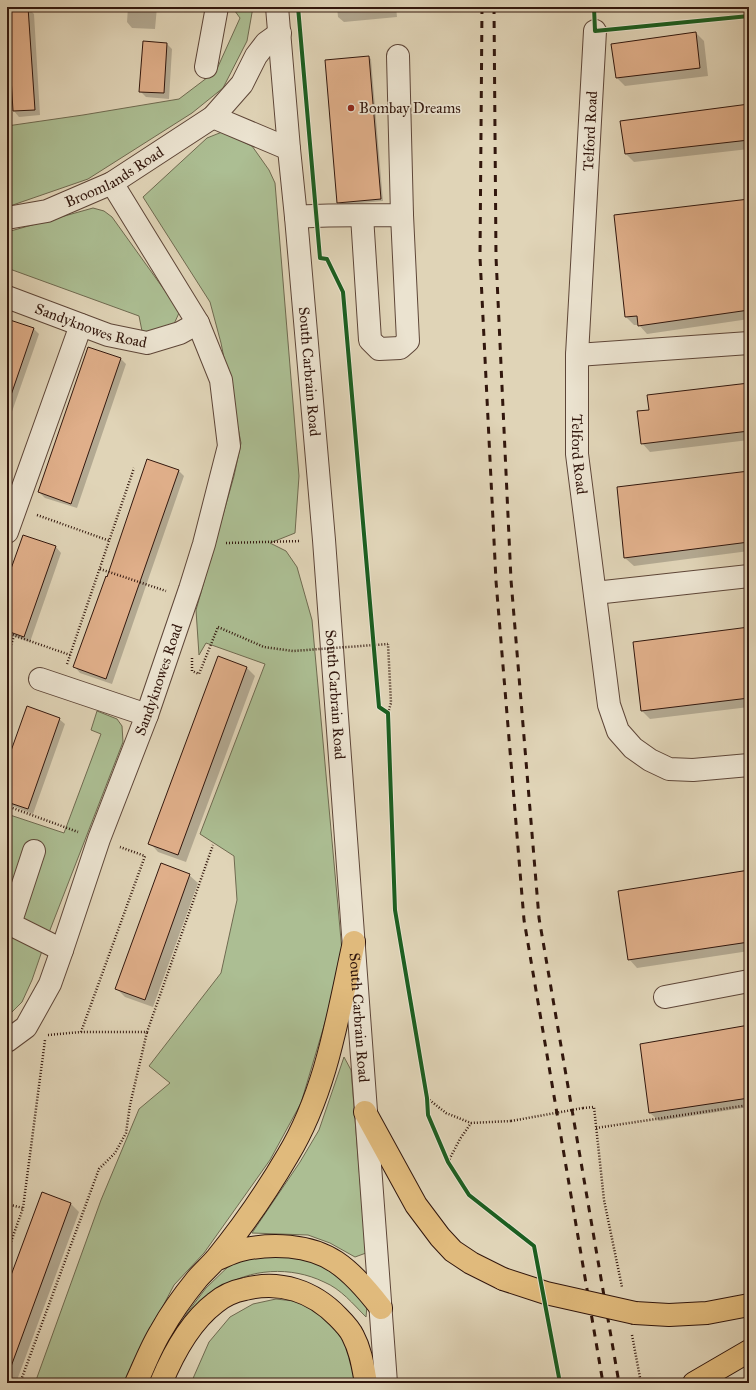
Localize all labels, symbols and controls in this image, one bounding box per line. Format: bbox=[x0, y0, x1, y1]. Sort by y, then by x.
street label: Telford Road bbox=[579, 90, 601, 172]
place label: Bombay Dreams bbox=[359, 99, 461, 117]
marker: Bombay Dreams bbox=[346, 103, 356, 113]
street label: Broomlands Road bbox=[62, 143, 167, 211]
street label: Sandyknowes Road bbox=[32, 299, 149, 352]
street label: South Carbrain Road bbox=[295, 306, 324, 438]
street label: Telford Road bbox=[568, 414, 591, 496]
street label: Sandyknowes Road bbox=[131, 621, 187, 738]
street label: South Carbrain Road bbox=[322, 629, 349, 761]
street label: South Carbrain Road bbox=[345, 952, 373, 1084]

